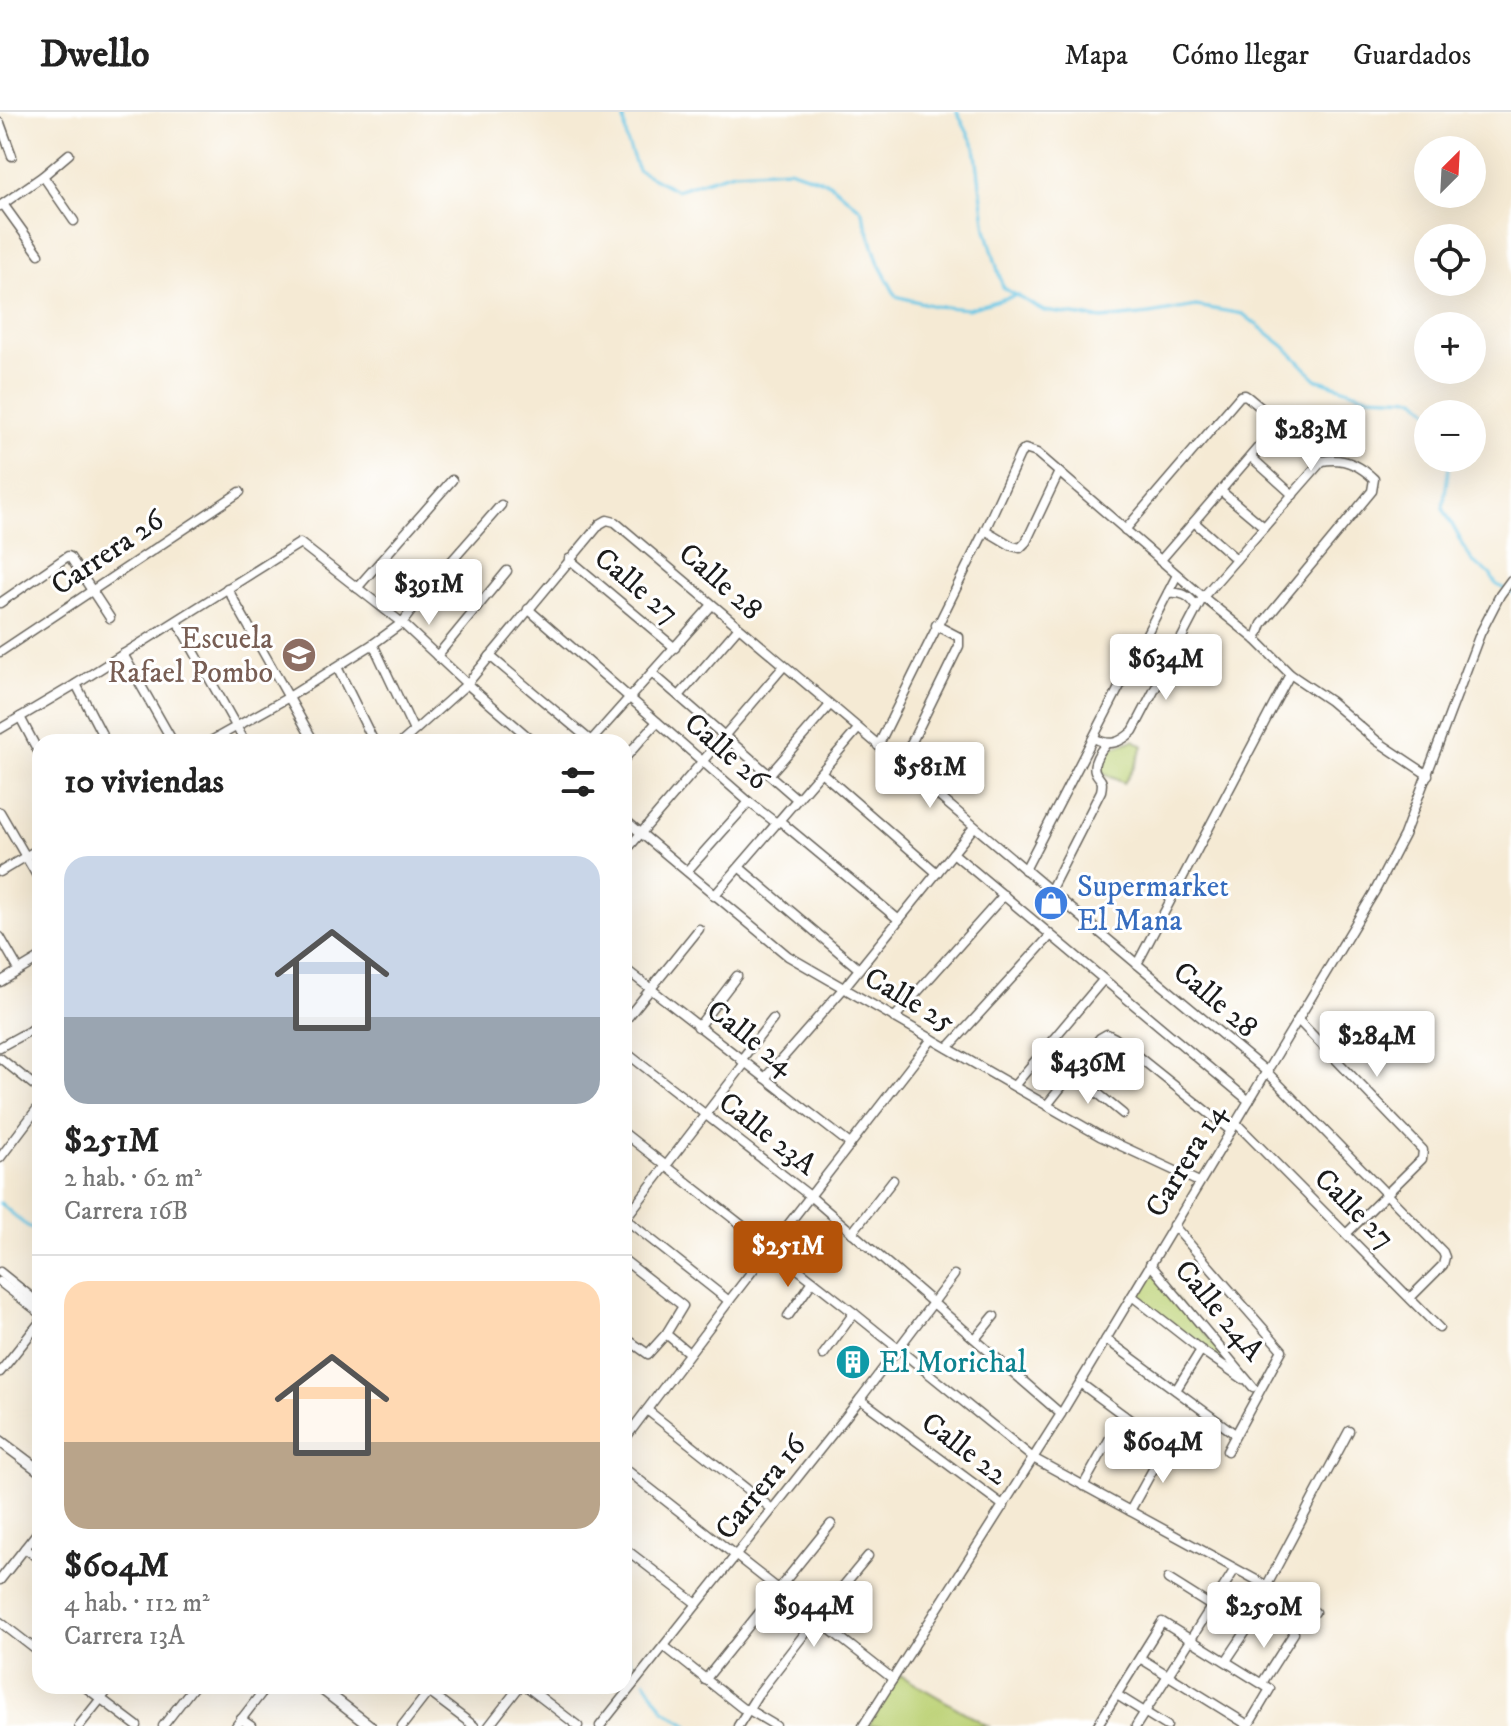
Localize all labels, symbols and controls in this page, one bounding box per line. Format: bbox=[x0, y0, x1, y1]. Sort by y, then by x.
text: Dwello bbox=[40, 31, 149, 79]
text: Mapa bbox=[1064, 38, 1128, 73]
text: Cómo llegar bbox=[1172, 38, 1309, 73]
text: Guardados bbox=[1353, 38, 1471, 73]
north arrow bbox=[1414, 136, 1486, 208]
map controls bbox=[1414, 136, 1486, 472]
button: locate bbox=[1414, 224, 1486, 296]
button: + bbox=[1414, 312, 1486, 384]
button: − bbox=[1414, 400, 1486, 472]
pin: $283M bbox=[1255, 405, 1367, 473]
text: $283M bbox=[1274, 414, 1348, 447]
street label: Carrera 26 bbox=[44, 501, 172, 604]
street label: Calle 28 bbox=[670, 536, 770, 629]
street label: Calle 27 bbox=[586, 540, 686, 632]
pin: $391M bbox=[373, 559, 485, 627]
text: $391M bbox=[394, 568, 464, 601]
place label: Escuela Rafael Pombo bbox=[108, 621, 273, 692]
pin: $634M bbox=[1110, 634, 1222, 702]
school or university icon: Escuela Rafael Pombo bbox=[280, 636, 318, 674]
text: $634M bbox=[1128, 643, 1204, 676]
street label: Calle 26 bbox=[676, 705, 777, 800]
pin: $581M bbox=[874, 742, 986, 810]
text: $581M bbox=[893, 751, 967, 784]
icon: filters bbox=[556, 760, 600, 804]
text: 10 viviendas bbox=[64, 761, 224, 803]
place label: Supermarket El Mana bbox=[1077, 869, 1229, 940]
shop icon: Supermarket El Mana bbox=[1032, 884, 1070, 922]
icon: home bbox=[260, 908, 404, 1052]
street label: Calle 28 bbox=[1165, 954, 1265, 1046]
street label: Calle 25 bbox=[857, 960, 961, 1041]
street label: Calle 24 bbox=[699, 992, 802, 1084]
pin: $284M bbox=[1321, 1011, 1433, 1079]
text: $284M bbox=[1338, 1020, 1416, 1053]
pin: $436M bbox=[1032, 1038, 1144, 1106]
text: $436M bbox=[1050, 1047, 1126, 1080]
street label: Calle 23A bbox=[711, 1084, 824, 1185]
street label: Carrera 14 bbox=[1138, 1097, 1235, 1224]
text: $251M bbox=[64, 1120, 160, 1162]
street label: Calle 27 bbox=[1306, 1161, 1402, 1257]
text: 2 hab. · 62 m² bbox=[64, 1162, 202, 1195]
text: Carrera 16B bbox=[64, 1195, 188, 1228]
pin: $251M bbox=[732, 1221, 844, 1289]
text: $251M bbox=[751, 1230, 825, 1263]
street label: Calle 24A bbox=[1166, 1253, 1272, 1370]
icon: home bbox=[260, 1333, 404, 1477]
building icon: El Morichal bbox=[834, 1343, 872, 1381]
place label: El Morichal bbox=[879, 1345, 1026, 1382]
street label: Calle 22 bbox=[913, 1405, 1015, 1494]
pin: $604M bbox=[1107, 1417, 1219, 1485]
text: $604M bbox=[1123, 1426, 1203, 1459]
street label: Carrera 16 bbox=[708, 1427, 816, 1548]
text: $604M bbox=[64, 1545, 169, 1587]
pin: $944M bbox=[758, 1581, 870, 1649]
pin: $250M bbox=[1208, 1582, 1320, 1650]
text: 4 hab. · 112 m² bbox=[64, 1587, 210, 1620]
text: $944M bbox=[774, 1590, 854, 1623]
text: $250M bbox=[1225, 1591, 1303, 1624]
text: Carrera 13A bbox=[64, 1620, 185, 1653]

